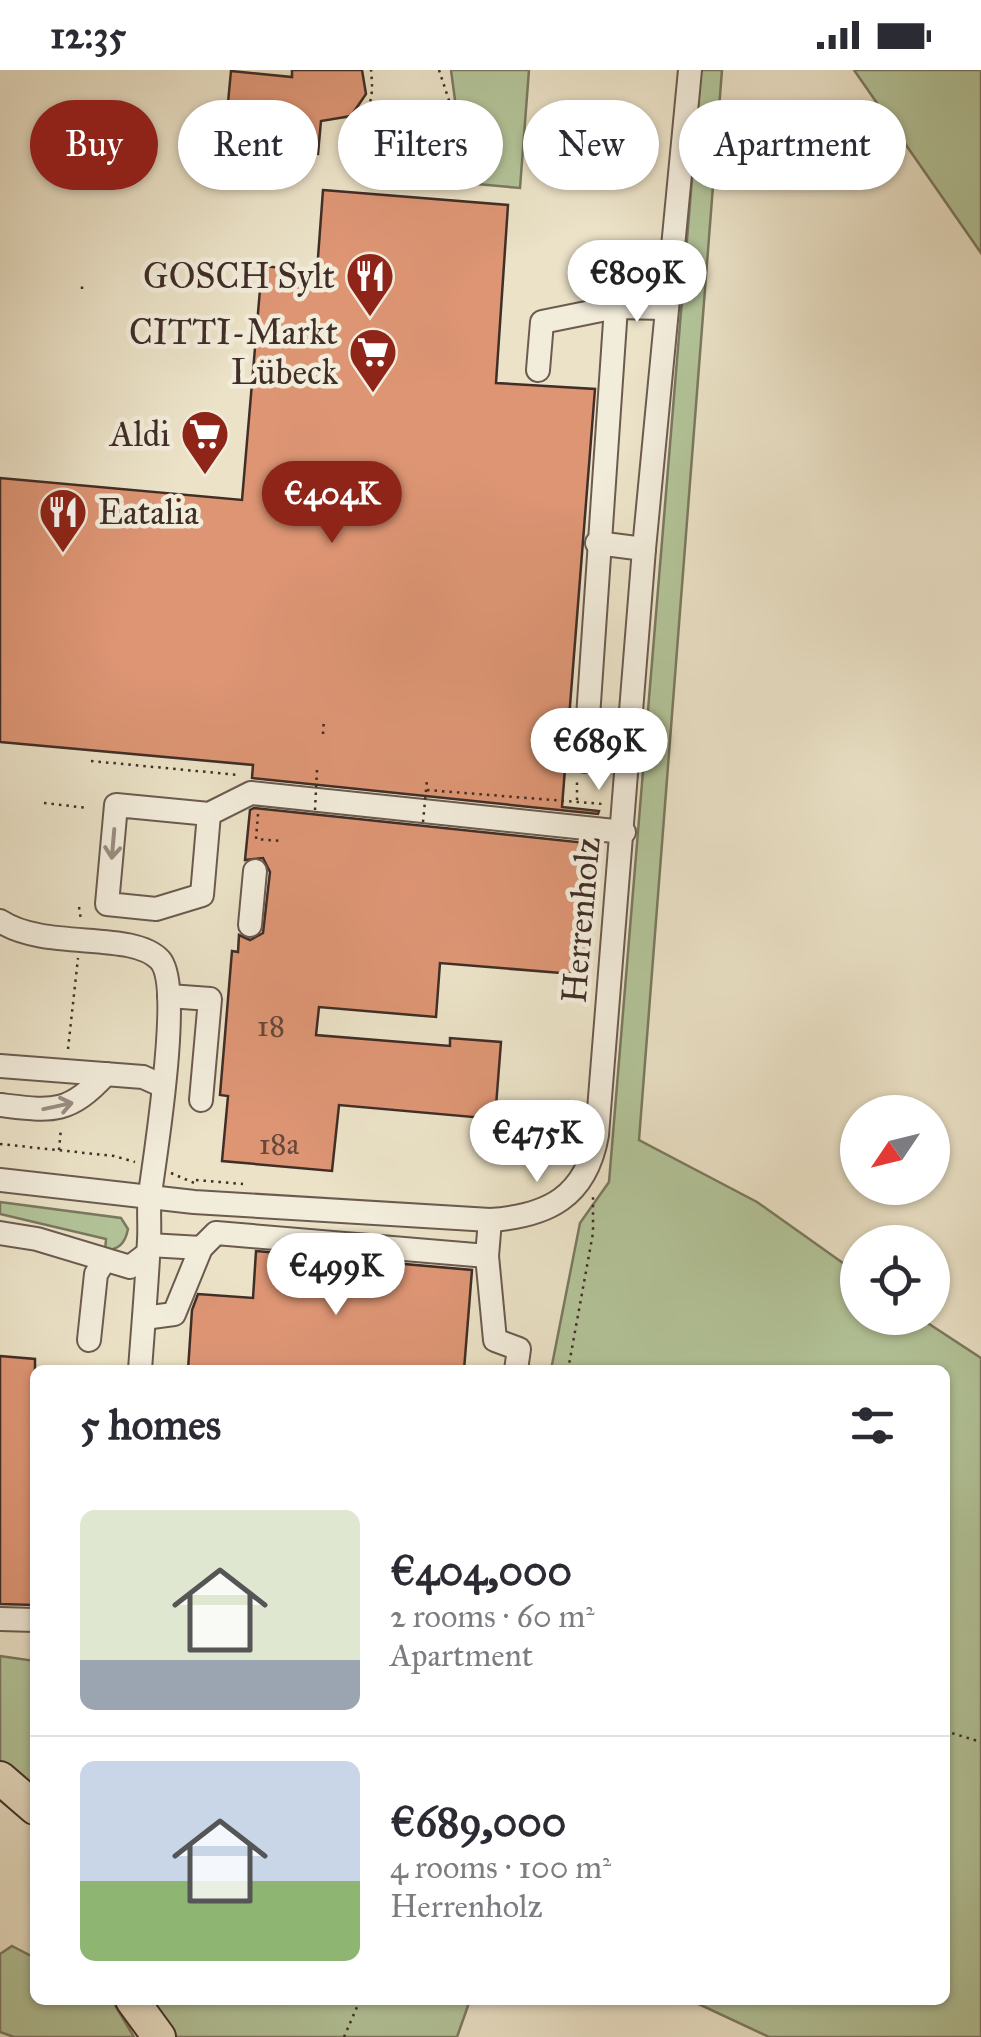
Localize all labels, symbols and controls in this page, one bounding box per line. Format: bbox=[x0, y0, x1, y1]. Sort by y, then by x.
text: 12:35 bbox=[50, 12, 126, 58]
chip: Buy bbox=[30, 100, 158, 190]
chip: Rent bbox=[178, 100, 318, 190]
chip: Filters bbox=[338, 100, 503, 190]
chip: New bbox=[523, 100, 659, 190]
chip: Apartment bbox=[679, 100, 906, 190]
pin: €809K bbox=[567, 240, 707, 325]
restaurant icon: GOSCH Sylt bbox=[344, 250, 396, 318]
text: €809K bbox=[590, 253, 684, 292]
place label: GOSCH Sylt bbox=[143, 255, 335, 298]
place label: CITTI-Markt Lübeck bbox=[129, 311, 339, 394]
supermarket icon: CITTI-Markt Lübeck bbox=[347, 326, 399, 394]
supermarket icon: Aldi bbox=[179, 408, 231, 476]
place label: Aldi bbox=[108, 413, 170, 456]
pin: €404K bbox=[262, 461, 402, 546]
text: €404K bbox=[284, 474, 380, 513]
restaurant icon: Eatalia bbox=[37, 486, 89, 554]
place label: Eatalia bbox=[98, 491, 199, 534]
pin: €689K bbox=[529, 708, 669, 793]
text: €689K bbox=[553, 721, 645, 760]
one-way arrow bbox=[103, 828, 122, 860]
street label: Herrenholz bbox=[552, 835, 610, 1005]
house number: 18 bbox=[257, 1008, 285, 1044]
one-way arrow bbox=[42, 1095, 74, 1114]
north arrow bbox=[840, 1095, 950, 1205]
map controls bbox=[840, 1095, 950, 1335]
pin: €475K bbox=[467, 1100, 607, 1185]
text: €475K bbox=[492, 1113, 582, 1152]
house number: 18a bbox=[259, 1126, 300, 1162]
button: locate bbox=[840, 1225, 950, 1335]
pin: €499K bbox=[266, 1233, 406, 1318]
text: €499K bbox=[289, 1246, 383, 1285]
icon: filters bbox=[845, 1398, 900, 1453]
text: 5 homes bbox=[80, 1399, 221, 1451]
text: €404,000 bbox=[390, 1545, 572, 1597]
icon: home bbox=[160, 1550, 280, 1670]
text: 2 rooms · 60 m² bbox=[390, 1597, 595, 1636]
text: Apartment bbox=[390, 1636, 533, 1675]
text: €689,000 bbox=[390, 1796, 566, 1848]
icon: home bbox=[160, 1801, 280, 1921]
text: 4 rooms · 100 m² bbox=[390, 1848, 611, 1887]
text: Herrenholz bbox=[390, 1887, 542, 1926]

